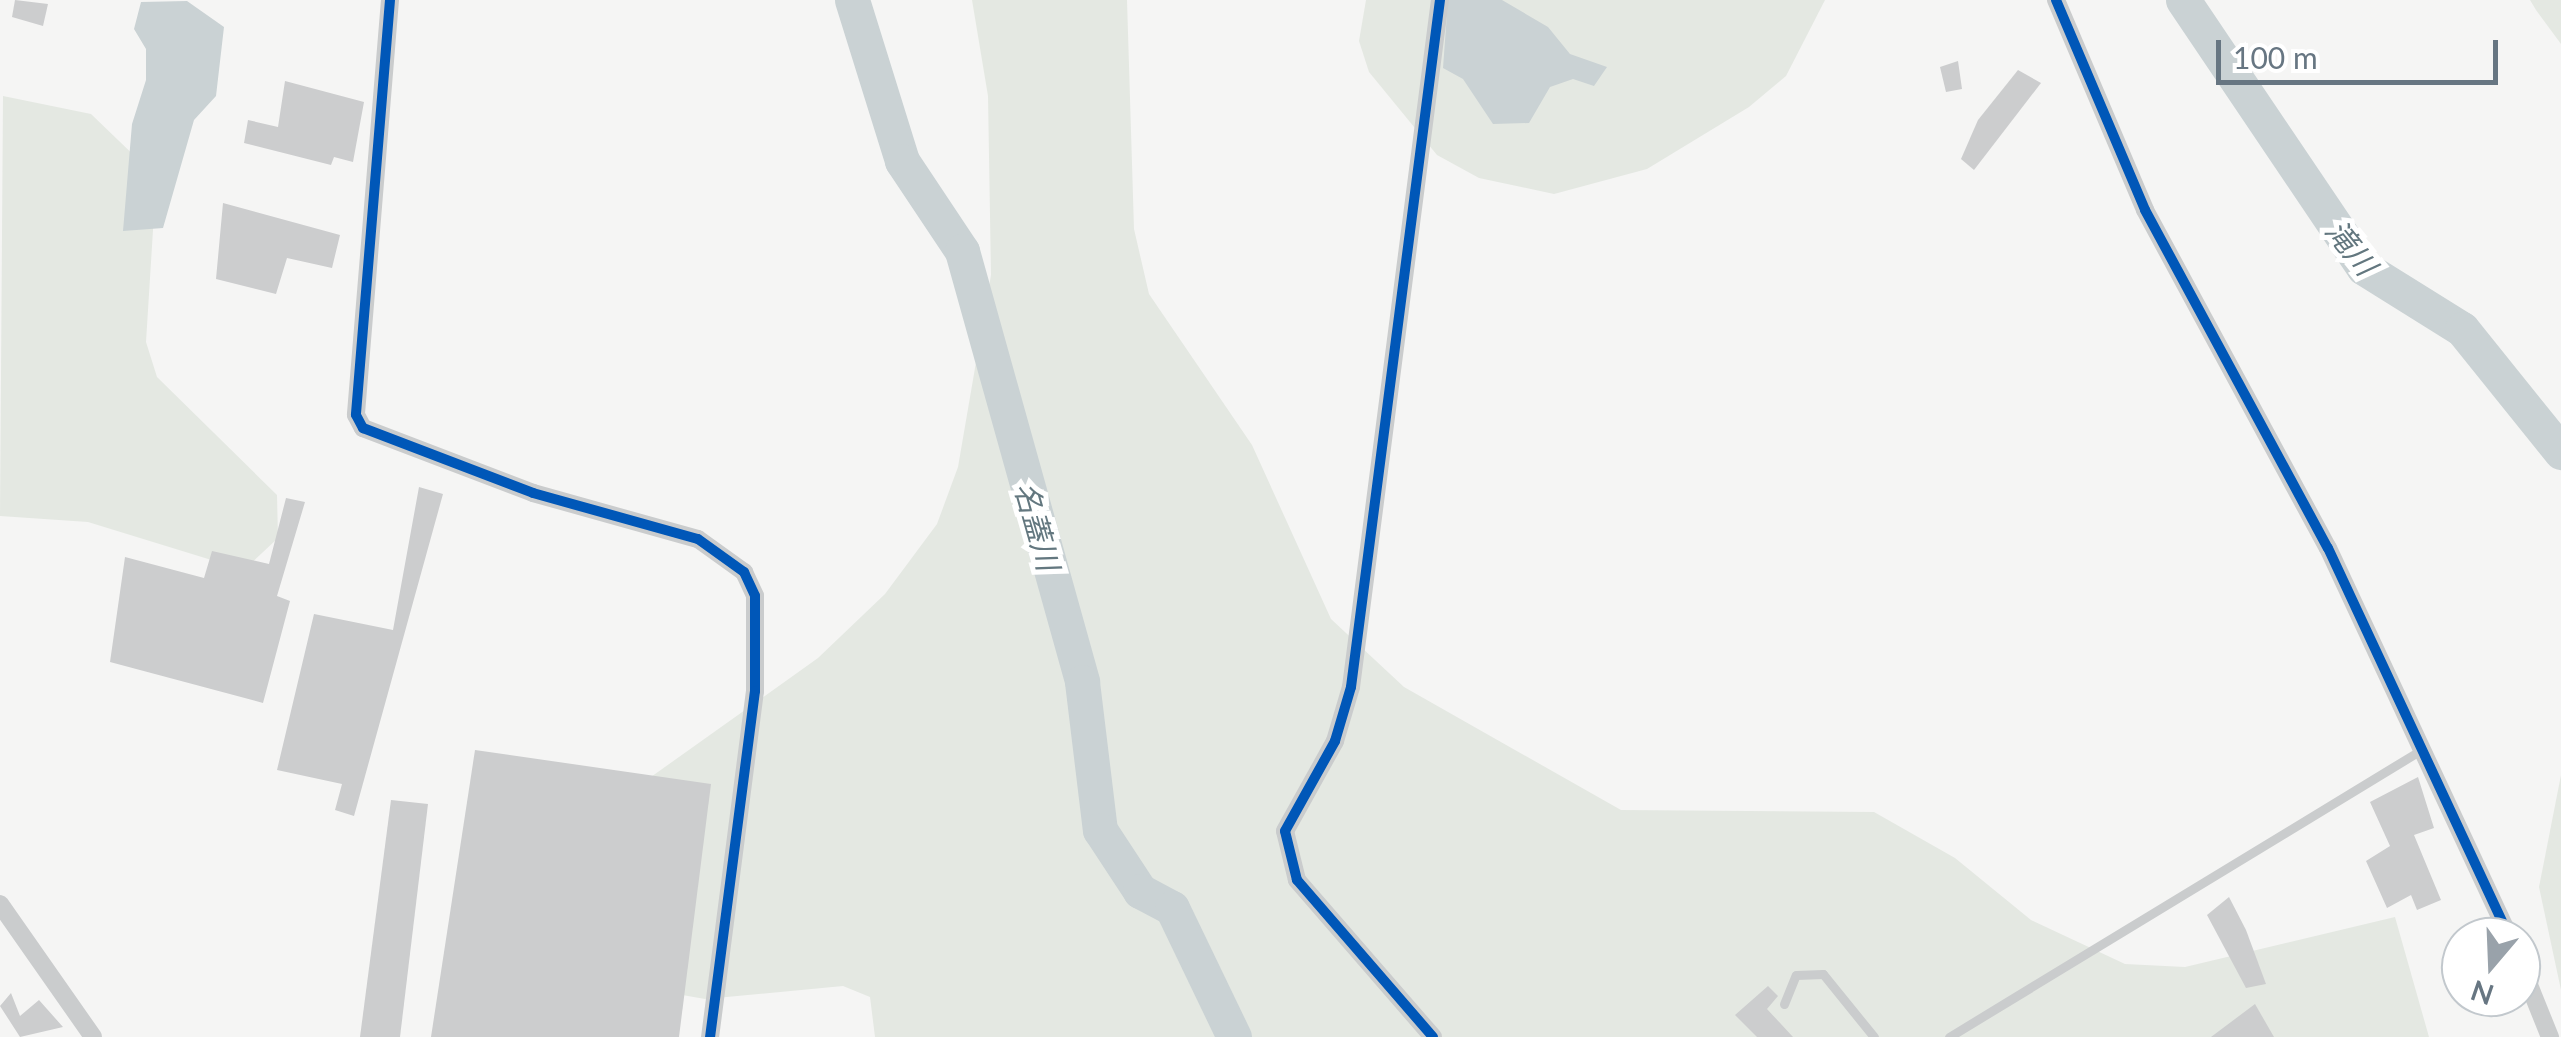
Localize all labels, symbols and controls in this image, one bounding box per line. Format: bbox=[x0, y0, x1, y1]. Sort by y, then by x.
scale bar bbox=[2221, 20, 2504, 82]
text: 100 m bbox=[2233, 39, 2318, 75]
water label: 滝川 bbox=[2319, 212, 2385, 282]
water label: 名蓋川 bbox=[1008, 478, 1068, 574]
north arrow bbox=[2441, 917, 2541, 1017]
text: N bbox=[2466, 974, 2498, 1013]

